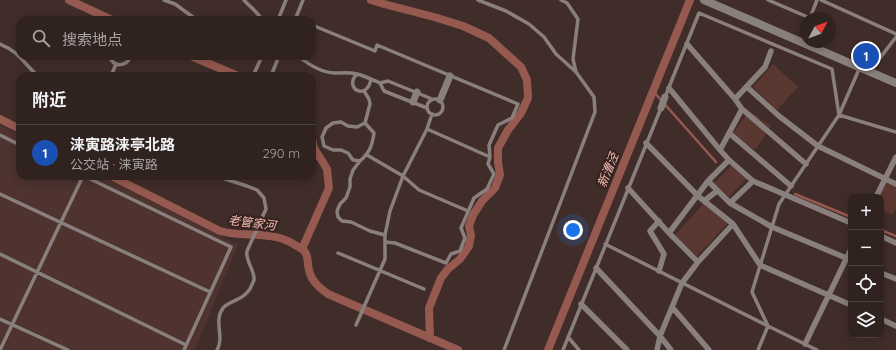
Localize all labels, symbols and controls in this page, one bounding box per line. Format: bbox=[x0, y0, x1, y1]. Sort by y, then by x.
north arrow bbox=[800, 12, 836, 48]
search box bbox=[16, 16, 316, 60]
icon: search bbox=[30, 27, 52, 49]
text: 搜索地点 bbox=[62, 30, 122, 49]
pin: 1 bbox=[853, 41, 879, 71]
text: 附近 bbox=[32, 89, 66, 110]
text: 涞寅路涞亭北路 bbox=[70, 135, 175, 154]
text: 1 bbox=[42, 145, 48, 161]
text: 290 m bbox=[262, 145, 300, 161]
water label: 新漕泾 bbox=[594, 149, 622, 189]
text: 公交站 · 涞寅路 bbox=[70, 156, 158, 172]
map controls bbox=[848, 194, 884, 338]
button: + bbox=[848, 194, 884, 230]
water label: 老管家河 bbox=[227, 212, 279, 233]
your location bbox=[563, 220, 583, 240]
button: − bbox=[848, 230, 884, 266]
button: locate bbox=[848, 266, 884, 302]
button: layers bbox=[848, 302, 884, 338]

